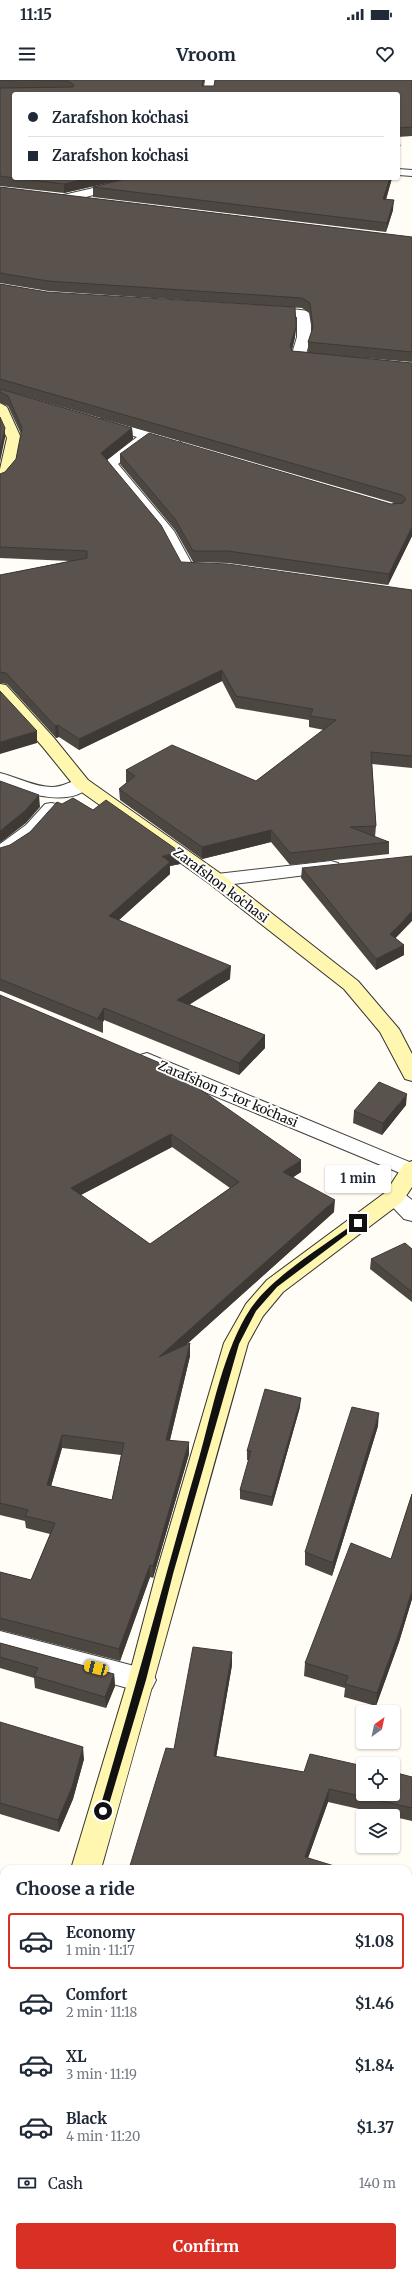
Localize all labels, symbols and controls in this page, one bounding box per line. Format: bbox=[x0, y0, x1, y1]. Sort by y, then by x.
text: 11:15 bbox=[20, 5, 52, 24]
icon: menu bbox=[16, 43, 38, 65]
text: Vroom bbox=[176, 43, 236, 66]
icon: heart bbox=[374, 43, 396, 65]
text: Zarafshon koʻchasi bbox=[52, 108, 189, 127]
text: Zarafshon koʻchasi bbox=[52, 146, 189, 165]
street label: Zarafshon koʻchasi bbox=[170, 844, 272, 926]
street label: Zarafshon 5-tor koʻchasi bbox=[156, 1057, 300, 1131]
callout: 1 min bbox=[325, 1165, 391, 1193]
text: 1 min bbox=[340, 1170, 376, 1187]
route end bbox=[349, 1214, 367, 1232]
car bbox=[83, 1659, 109, 1677]
north arrow bbox=[356, 1705, 400, 1749]
map controls bbox=[356, 1705, 400, 1853]
button: locate bbox=[356, 1757, 400, 1801]
route start bbox=[94, 1802, 112, 1820]
button: layers bbox=[356, 1809, 400, 1853]
text: Choose a ride bbox=[16, 1877, 135, 1900]
icon: car bbox=[18, 1923, 54, 1959]
text: Economy bbox=[66, 1923, 135, 1942]
text: $1.08 bbox=[355, 1932, 394, 1951]
text: 1 min · 11:17 bbox=[66, 1942, 135, 1959]
icon: car bbox=[18, 1985, 54, 2021]
text: Comfort bbox=[66, 1985, 127, 2004]
text: $1.46 bbox=[355, 1994, 394, 2013]
text: 2 min · 11:18 bbox=[66, 2004, 137, 2021]
icon: car bbox=[18, 2047, 54, 2083]
text: XL bbox=[66, 2047, 87, 2066]
text: $1.84 bbox=[355, 2056, 394, 2075]
text: 3 min · 11:19 bbox=[66, 2066, 137, 2083]
icon: car bbox=[18, 2109, 54, 2145]
text: Black bbox=[66, 2109, 107, 2128]
text: $1.37 bbox=[356, 2118, 394, 2137]
text: 4 min · 11:20 bbox=[66, 2128, 140, 2145]
icon: cash bbox=[16, 2172, 38, 2194]
text: Cash bbox=[48, 2174, 83, 2193]
text: 140 m bbox=[359, 2175, 396, 2192]
button: Confirm bbox=[16, 2223, 396, 2269]

